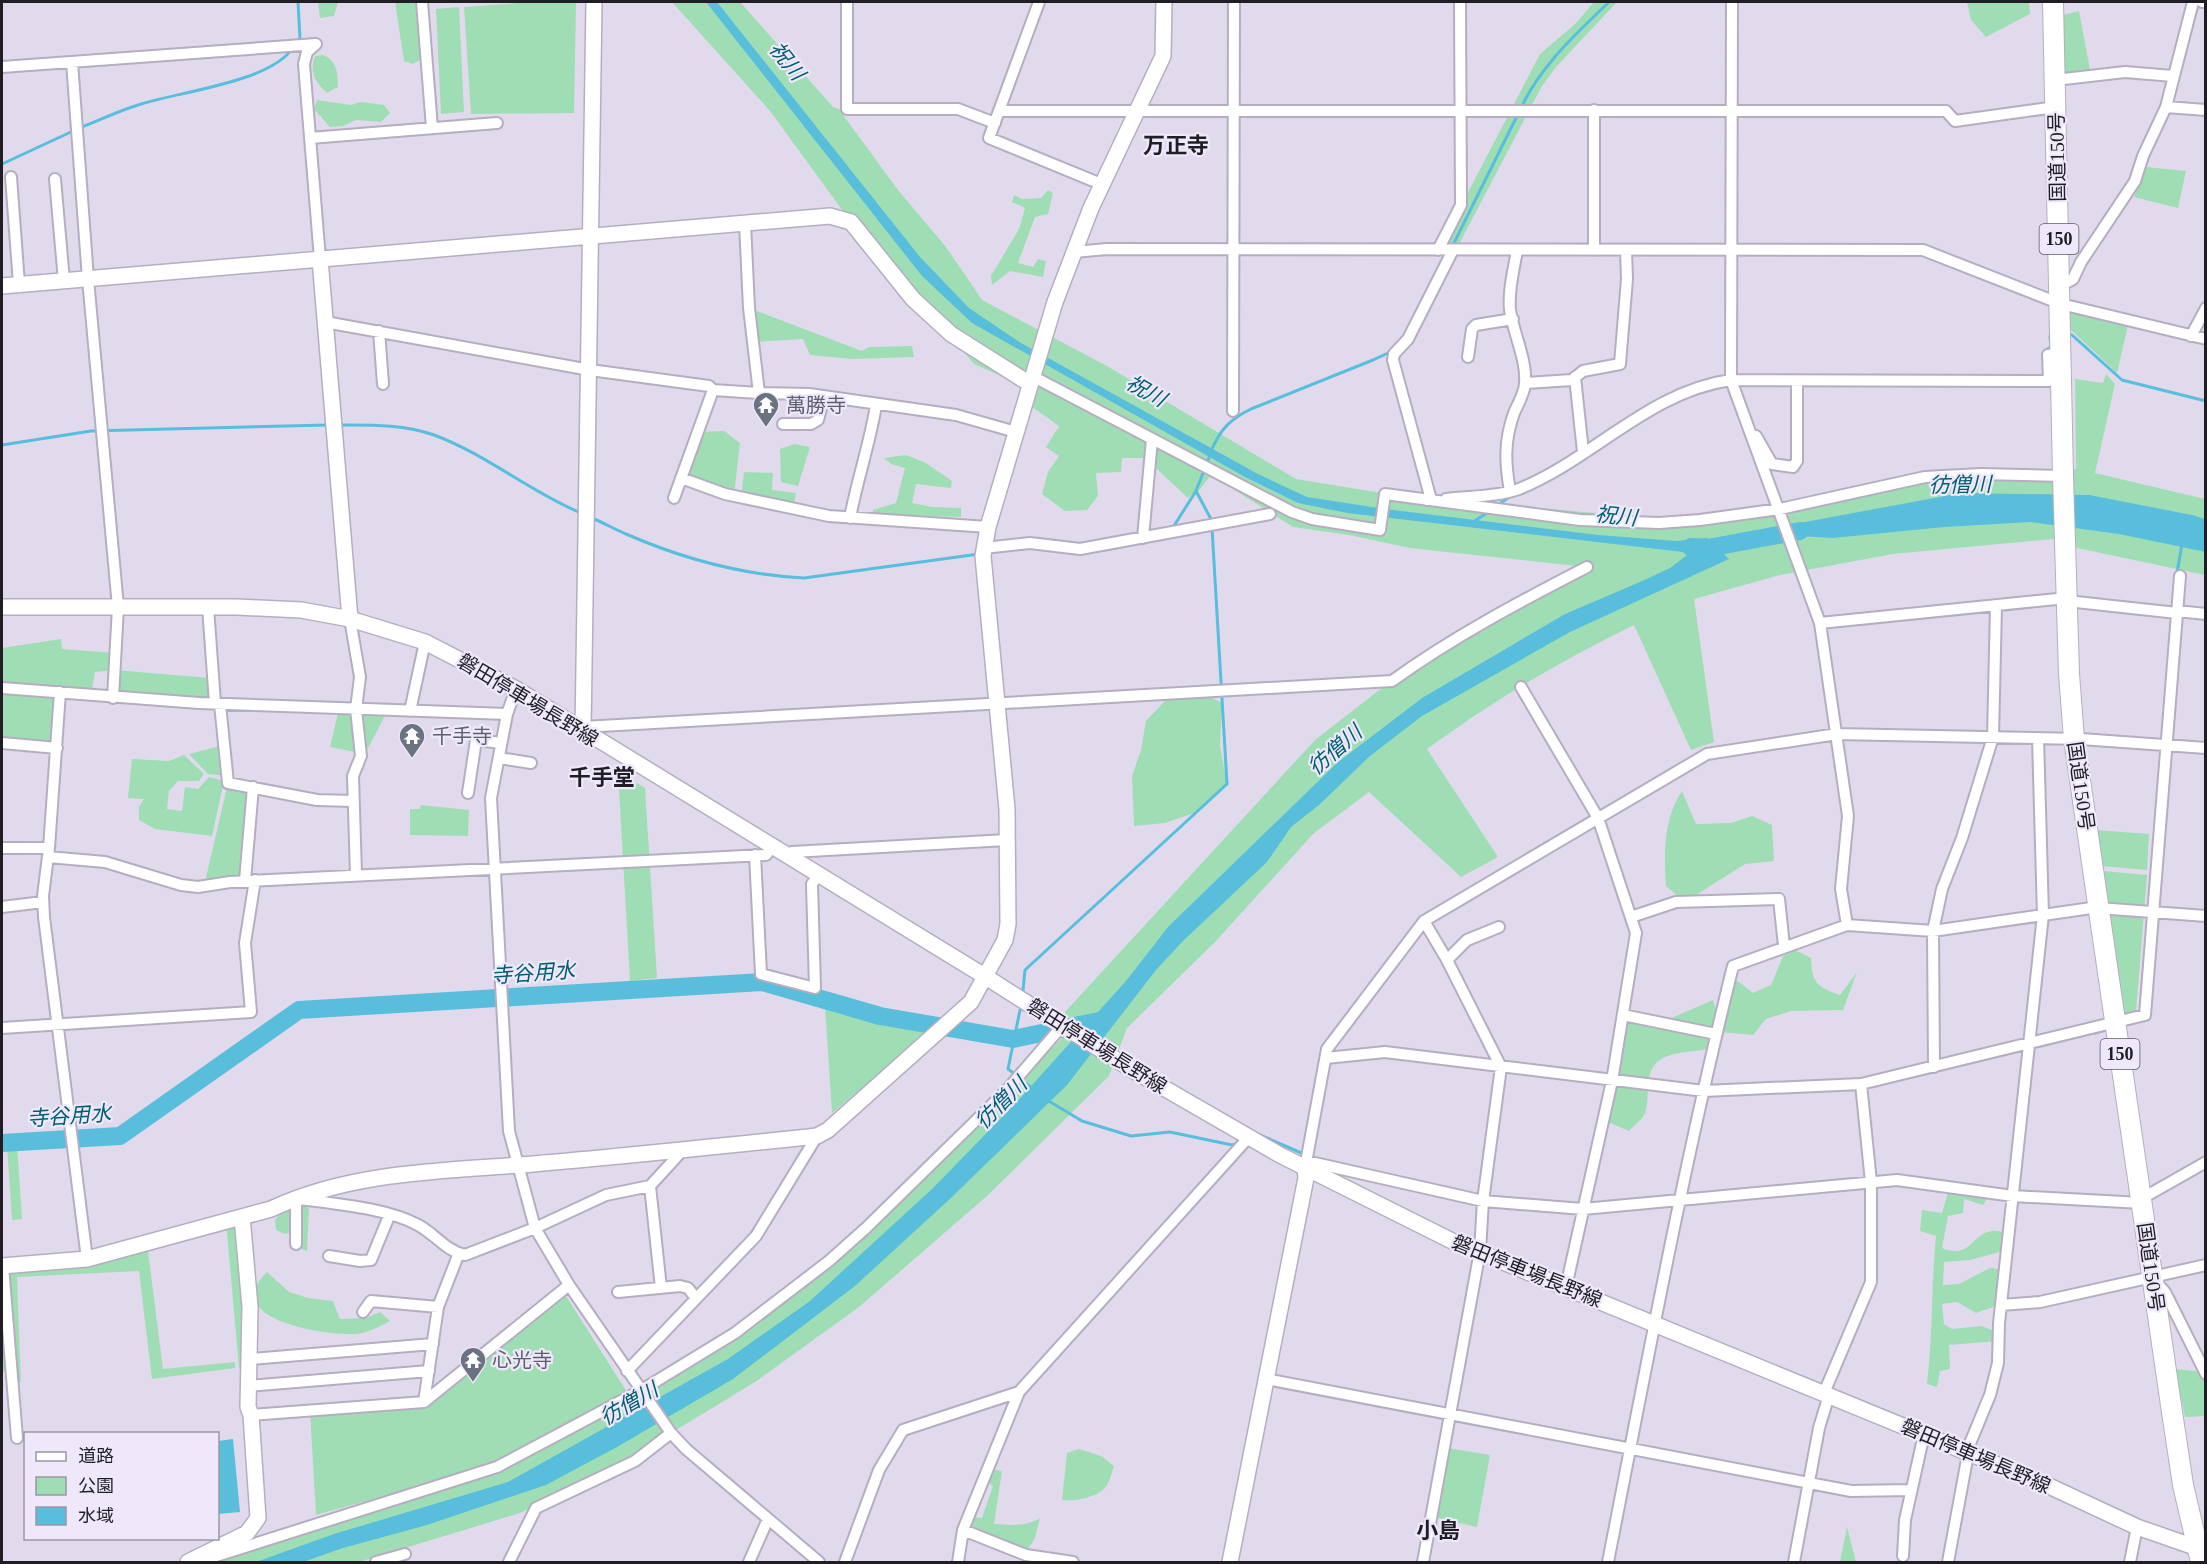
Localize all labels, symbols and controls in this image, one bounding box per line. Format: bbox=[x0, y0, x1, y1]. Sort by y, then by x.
water label: 祝川 bbox=[764, 37, 811, 86]
street label: 国道150号 bbox=[2045, 112, 2069, 202]
district label: 万正寺 bbox=[1143, 133, 1209, 158]
road number: 150 bbox=[2040, 224, 2078, 254]
water label: 祝川 bbox=[1122, 370, 1172, 413]
temple icon: 萬勝寺 bbox=[751, 390, 781, 428]
place label: 萬勝寺 bbox=[786, 394, 846, 416]
water label: 彷僧川 bbox=[1928, 472, 1994, 498]
water label: 祝川 bbox=[1594, 502, 1640, 530]
street label: 磐田停車場長野線 bbox=[454, 649, 602, 751]
water label: 彷僧川 bbox=[1303, 719, 1368, 780]
temple icon: 千手寺 bbox=[397, 721, 427, 759]
place label: 千手寺 bbox=[432, 725, 492, 747]
street label: 国道150号 bbox=[2064, 740, 2098, 832]
district label: 千手堂 bbox=[569, 765, 635, 790]
water label: 寺谷用水 bbox=[490, 958, 578, 988]
street label: 磐田停車場長野線 bbox=[1023, 994, 1171, 1098]
road number: 150 bbox=[2100, 1039, 2140, 1069]
water label: 彷僧川 bbox=[970, 1071, 1033, 1134]
water label: 寺谷用水 bbox=[26, 1101, 114, 1131]
street label: 国道150号 bbox=[2134, 1221, 2168, 1313]
street label: 磐田停車場長野線 bbox=[1449, 1231, 1605, 1311]
temple icon: 心光寺 bbox=[458, 1345, 488, 1383]
place label: 心光寺 bbox=[492, 1349, 552, 1371]
water label: 彷僧川 bbox=[596, 1377, 664, 1430]
street label: 磐田停車場長野線 bbox=[1898, 1415, 2054, 1497]
legend bbox=[24, 1432, 219, 1540]
text: 道路 bbox=[78, 1446, 114, 1466]
text: 公園 bbox=[78, 1476, 114, 1496]
text: 水域 bbox=[78, 1506, 114, 1526]
district label: 小島 bbox=[1416, 1518, 1460, 1543]

